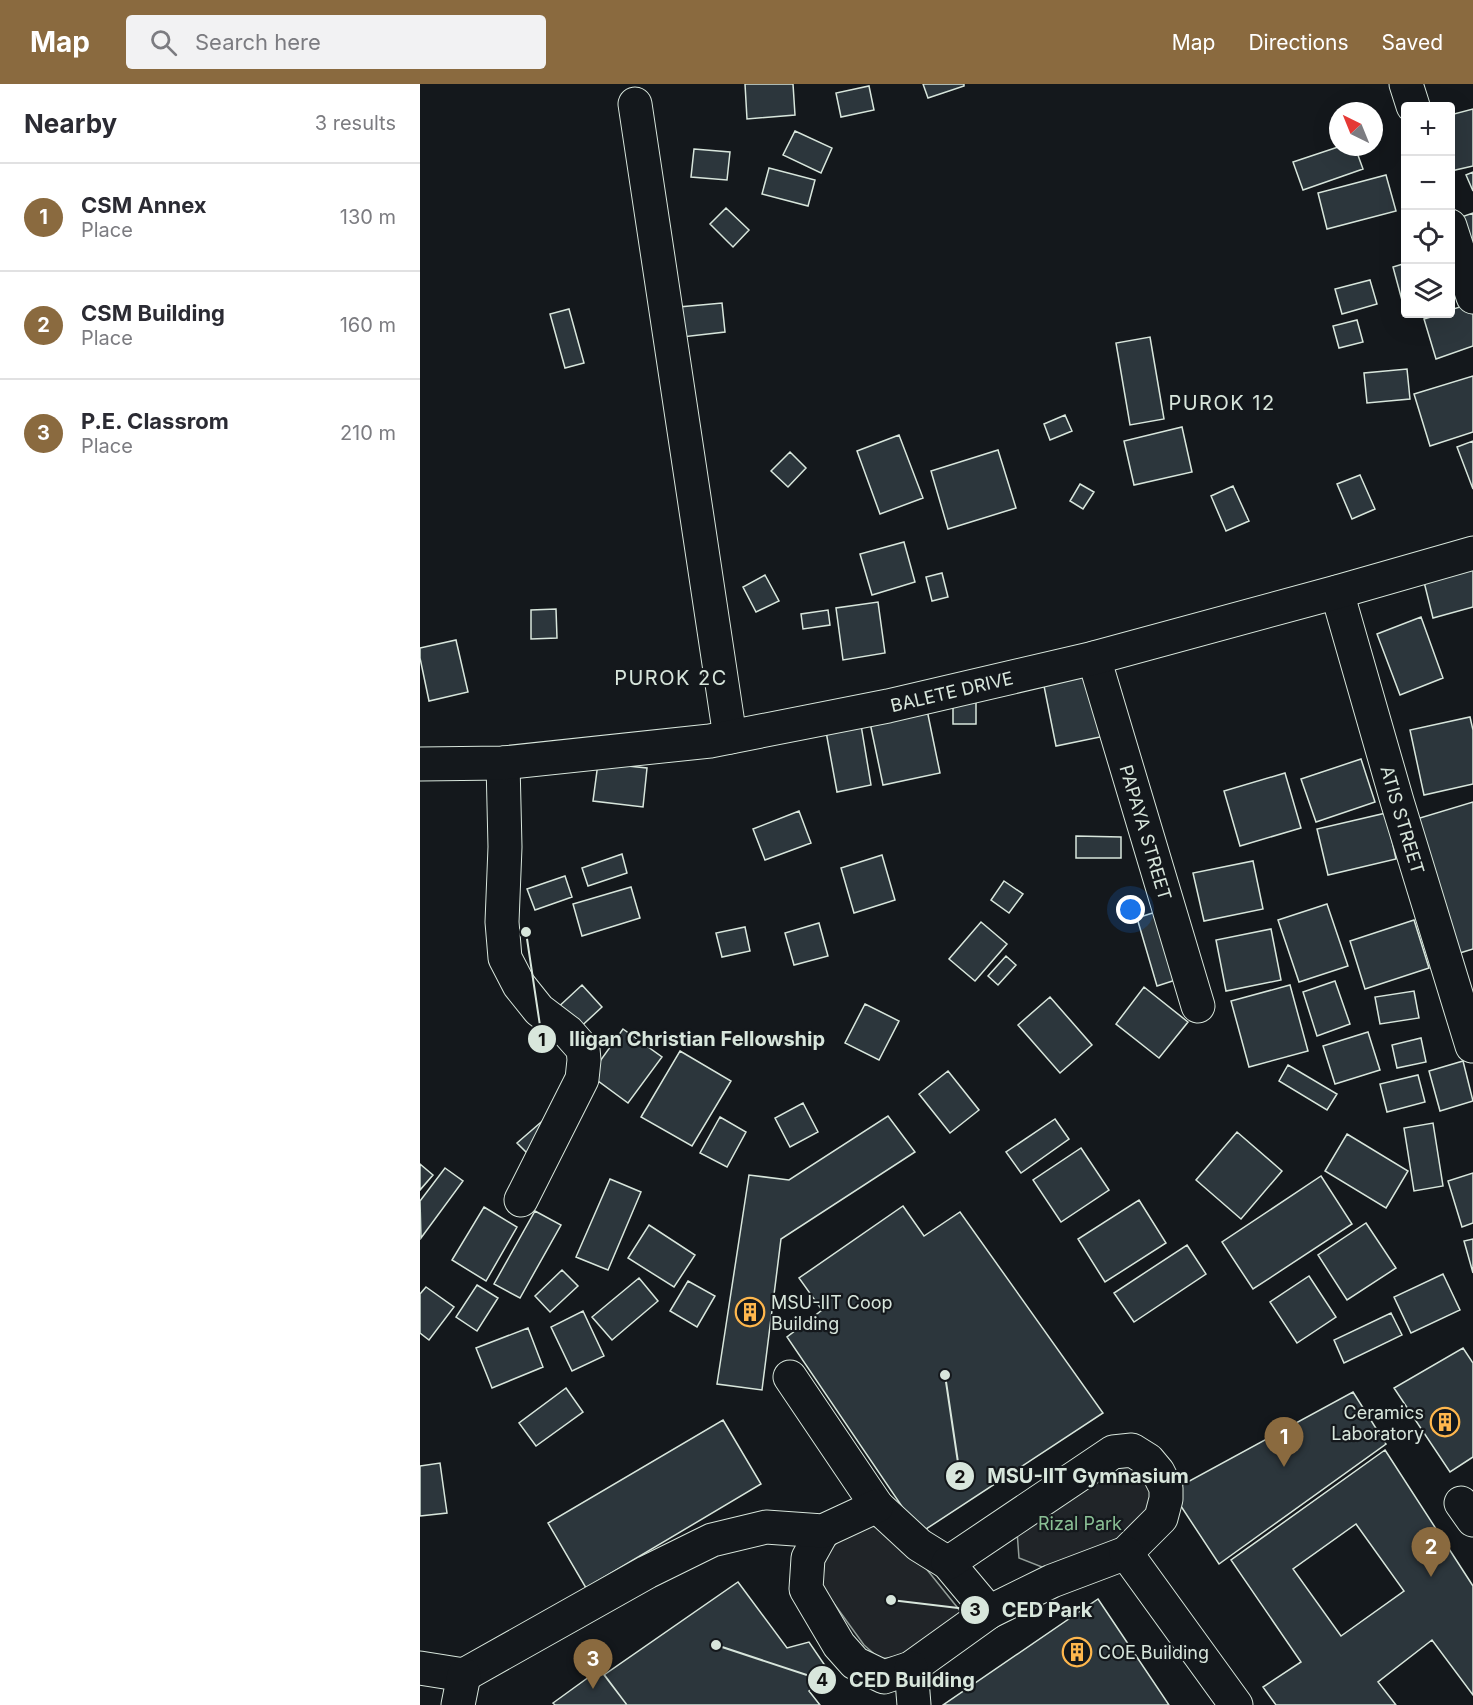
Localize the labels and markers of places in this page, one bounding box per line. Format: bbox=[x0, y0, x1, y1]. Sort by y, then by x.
callout: Iligan Christian Fellowship bbox=[527, 1020, 837, 1058]
place label: MSU-IIT Coop Building bbox=[771, 1292, 893, 1334]
building icon: MSU-IIT Coop Building bbox=[734, 1296, 766, 1328]
place label: Ceramics Laboratory bbox=[1331, 1402, 1424, 1444]
building icon: Ceramics Laboratory bbox=[1429, 1406, 1461, 1438]
pin: 1 bbox=[1264, 1418, 1304, 1467]
callout: MSU-IIT Gymnasium bbox=[945, 1457, 1201, 1495]
pin: 2 bbox=[1412, 1528, 1450, 1577]
callout: CED Park bbox=[960, 1591, 1105, 1629]
building icon: COE Building bbox=[1061, 1636, 1093, 1668]
pin: 3 bbox=[574, 1640, 612, 1689]
place label: COE Building bbox=[1098, 1642, 1209, 1663]
callout: CED Building bbox=[807, 1661, 987, 1699]

